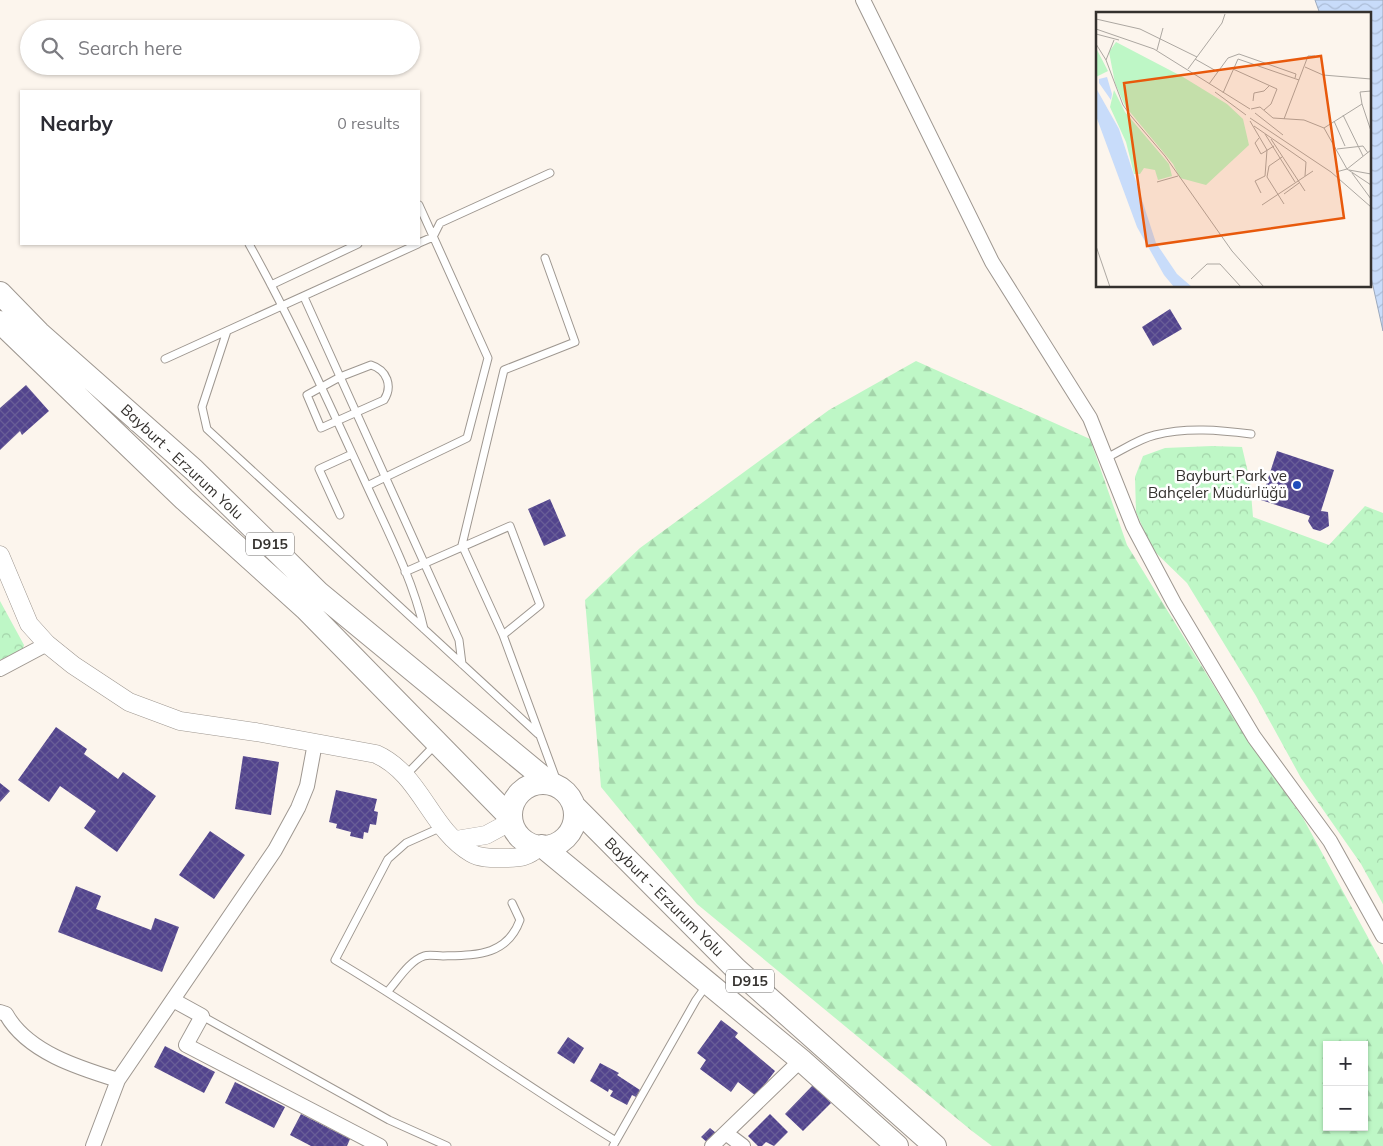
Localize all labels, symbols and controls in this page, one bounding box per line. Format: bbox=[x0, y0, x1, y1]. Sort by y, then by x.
inset map bbox=[1096, 12, 1370, 288]
search box bbox=[20, 20, 420, 75]
icon: search bbox=[38, 34, 66, 62]
text: Search here bbox=[78, 36, 182, 60]
text: Nearby bbox=[40, 110, 113, 136]
text: 0 results bbox=[337, 113, 400, 133]
street label: Bayburt - Erzurum Yolu bbox=[117, 400, 248, 523]
place label: Bayburt Park ve Bahçeler Müdürlüğü bbox=[1148, 466, 1287, 502]
marker: Bayburt Park ve Bahçeler Müdürlüğü bbox=[1291, 479, 1303, 491]
road number: D915 bbox=[246, 532, 294, 556]
street label: Bayburt - Erzurum Yolu bbox=[601, 833, 728, 960]
road number: D915 bbox=[726, 969, 774, 992]
map controls bbox=[1323, 1041, 1368, 1131]
button: + bbox=[1323, 1041, 1368, 1086]
button: − bbox=[1323, 1086, 1368, 1131]

